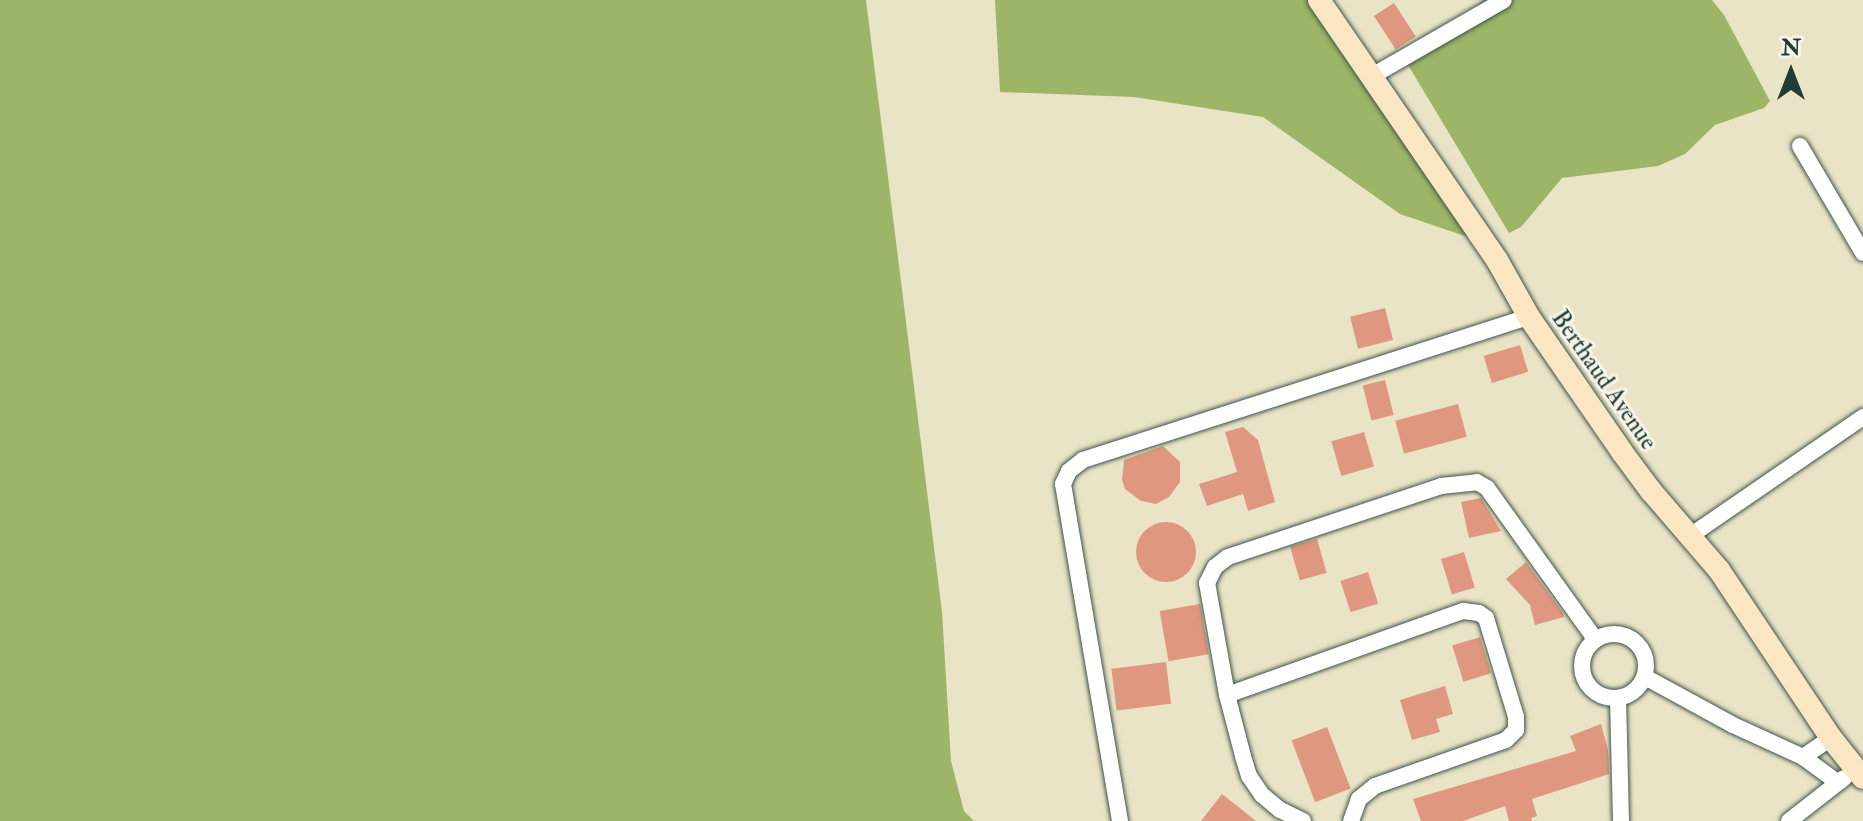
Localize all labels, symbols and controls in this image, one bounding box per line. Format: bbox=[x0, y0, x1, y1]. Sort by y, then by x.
north arrow bbox=[1751, 32, 1831, 112]
text: N bbox=[1781, 34, 1801, 62]
street label: Berthaud Avenue bbox=[1545, 305, 1663, 455]

